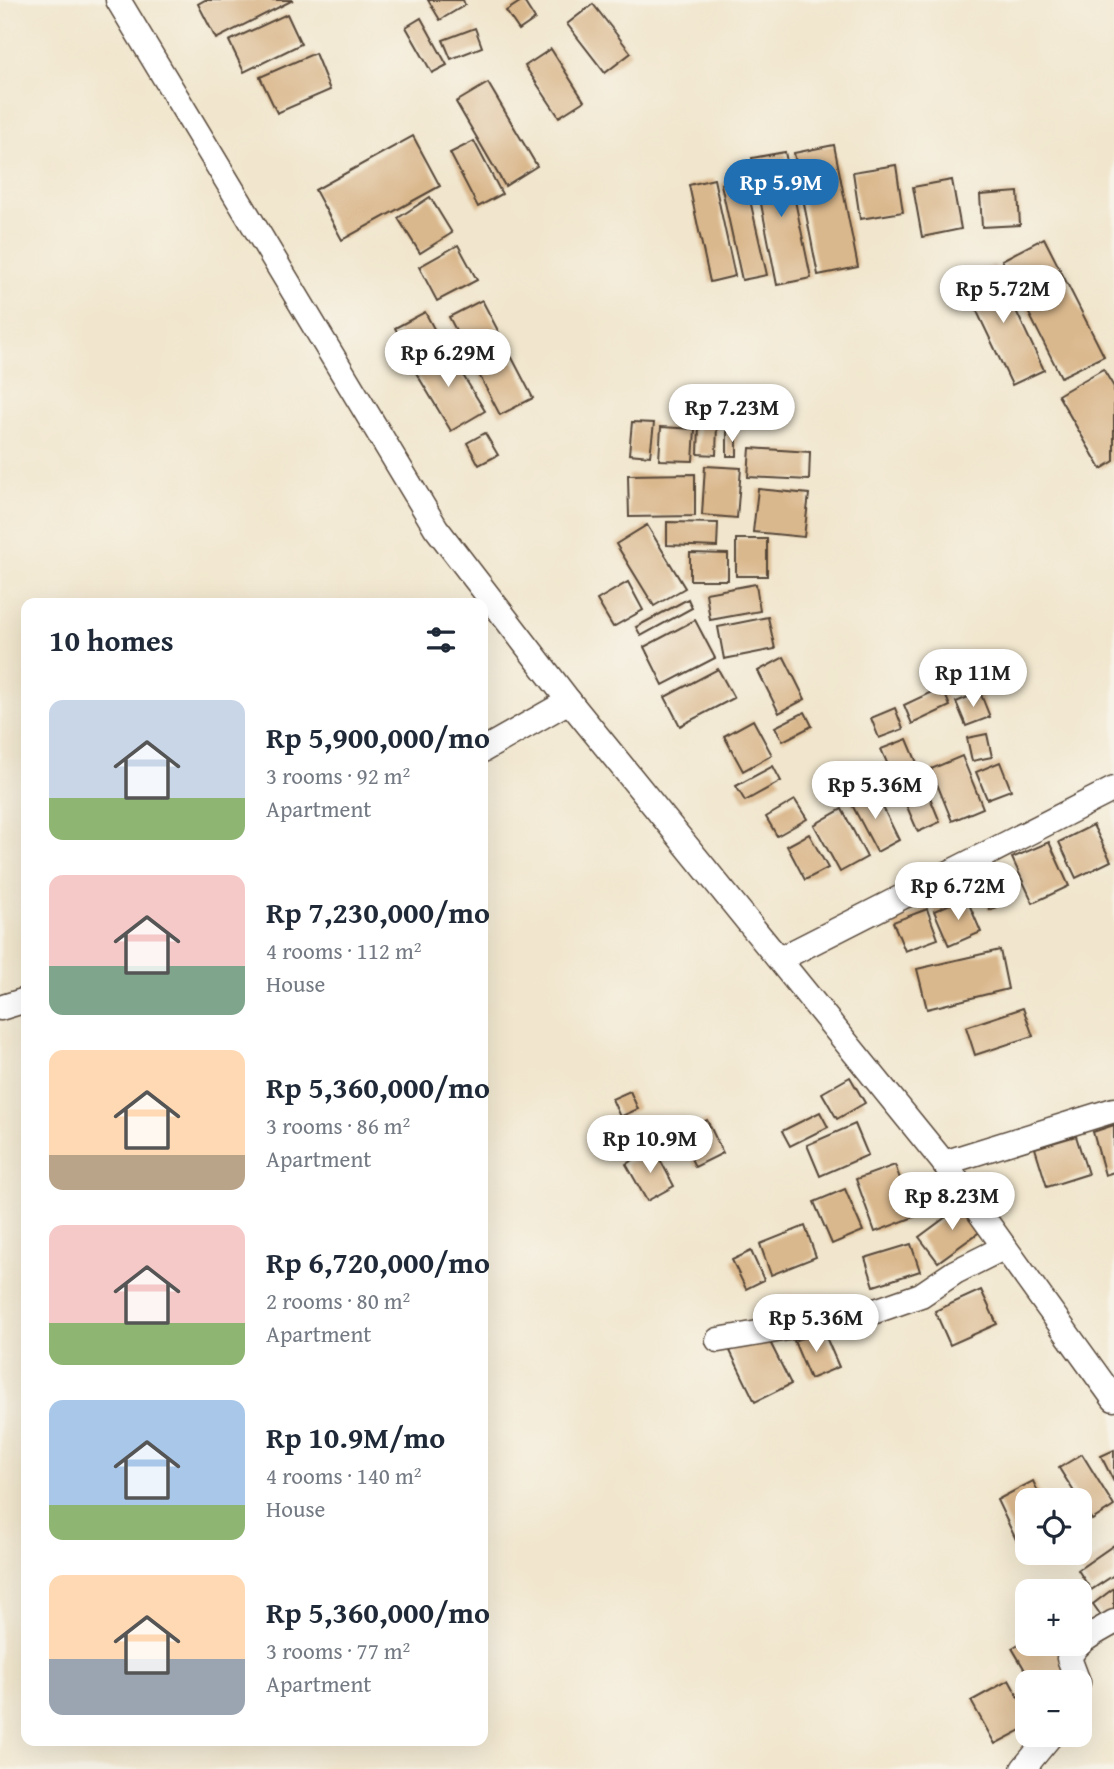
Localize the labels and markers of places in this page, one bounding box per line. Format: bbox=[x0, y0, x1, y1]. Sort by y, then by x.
pin: Rp 5.9M bbox=[716, 160, 846, 219]
pin: Rp 5.72M bbox=[931, 266, 1075, 325]
pin: Rp 6.29M bbox=[376, 330, 520, 389]
pin: Rp 7.23M bbox=[660, 384, 804, 444]
pin: Rp 11M bbox=[916, 650, 1030, 709]
pin: Rp 5.36M bbox=[803, 762, 947, 821]
pin: Rp 6.72M bbox=[886, 862, 1030, 922]
pin: Rp 10.9M bbox=[578, 1116, 722, 1175]
pin: Rp 8.23M bbox=[880, 1172, 1024, 1232]
pin: Rp 5.36M bbox=[744, 1294, 888, 1354]

